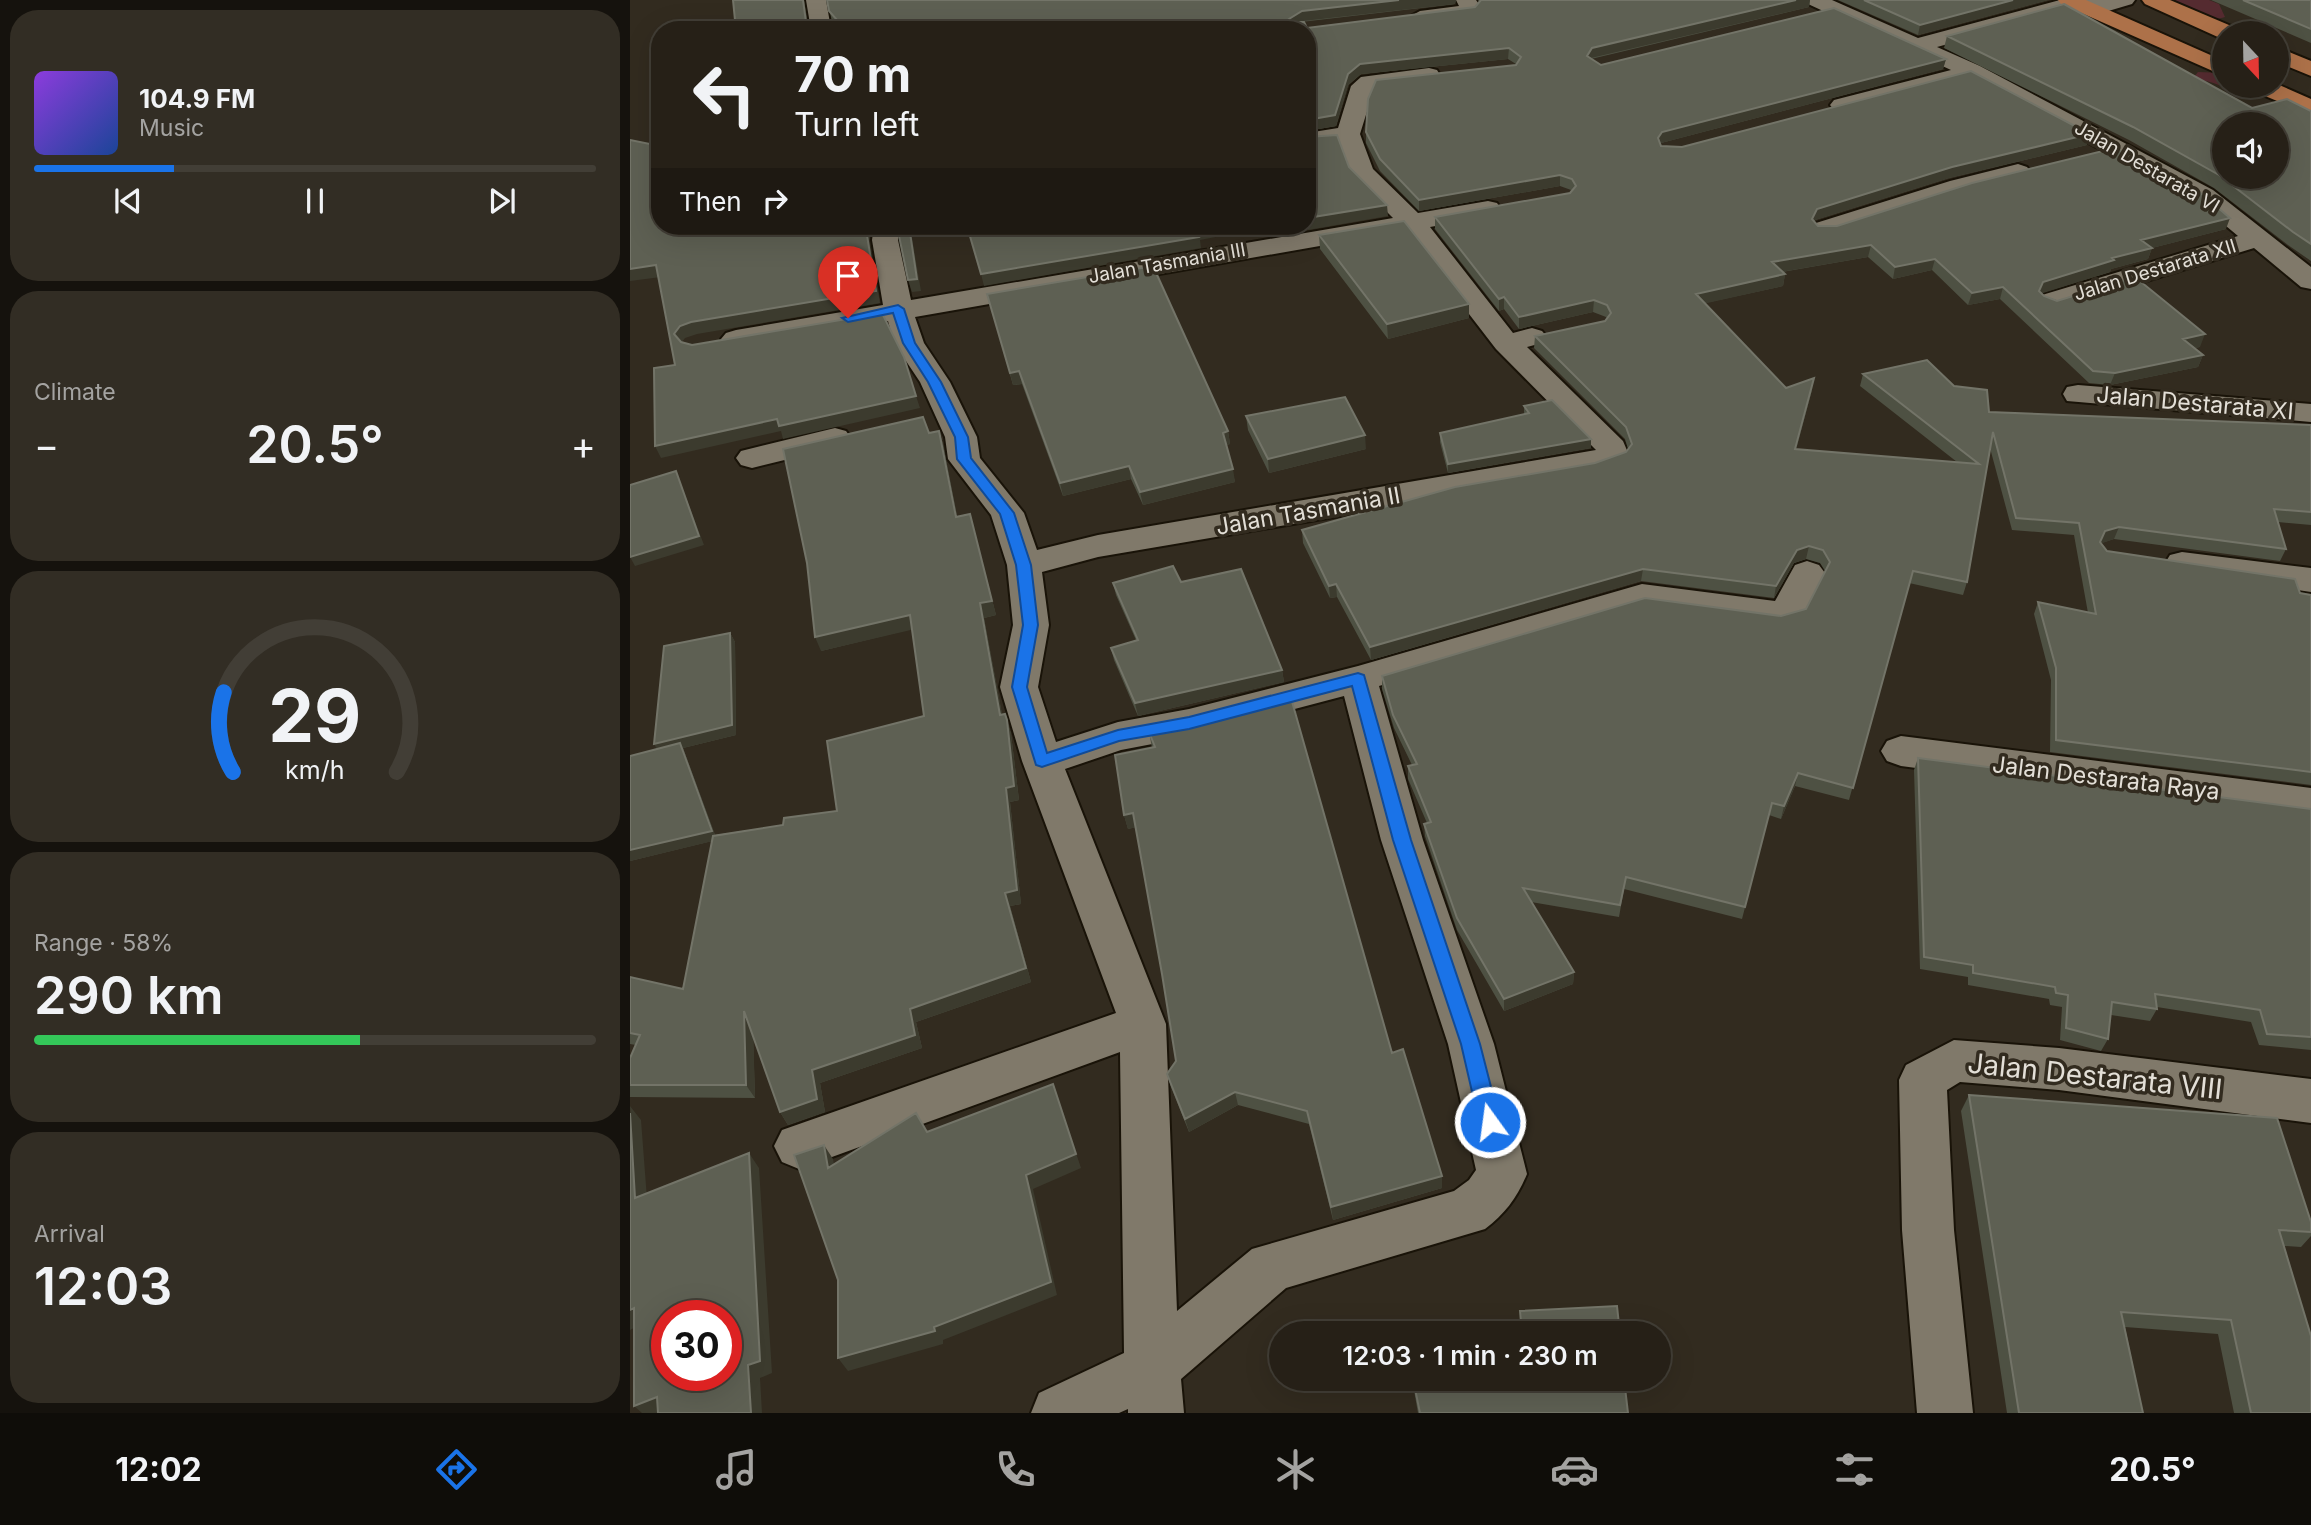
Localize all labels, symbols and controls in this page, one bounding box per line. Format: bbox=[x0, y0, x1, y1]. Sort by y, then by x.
north arrow bbox=[2212, 21, 2289, 98]
map controls bbox=[2212, 21, 2289, 189]
text: 70 m bbox=[794, 45, 911, 104]
icon: left bbox=[679, 49, 770, 140]
text: 104.9 FM bbox=[139, 83, 255, 114]
text: Turn left bbox=[794, 105, 919, 144]
button: sound bbox=[2212, 112, 2289, 189]
text: Music bbox=[139, 114, 204, 142]
street label: Jalan Destarata VI bbox=[2070, 116, 2224, 218]
icon: previous bbox=[109, 182, 147, 220]
icon: pause bbox=[296, 182, 334, 220]
icon: next bbox=[483, 182, 521, 220]
icon: right bbox=[756, 182, 794, 220]
text: Then bbox=[679, 186, 742, 217]
street label: Jalan Destarata XII bbox=[2071, 234, 2239, 306]
street label: Jalan Tasmania III bbox=[1087, 238, 1247, 288]
pin bbox=[818, 246, 878, 318]
icon: arrive bbox=[829, 257, 867, 295]
text: Climate bbox=[34, 378, 116, 406]
street label: Jalan Destarata XI bbox=[2095, 380, 2295, 426]
text: 20.5° bbox=[246, 413, 384, 476]
text: − bbox=[34, 422, 59, 468]
text: + bbox=[571, 422, 596, 468]
street label: Jalan Tasmania II bbox=[1214, 481, 1402, 541]
text: 29 bbox=[268, 672, 362, 761]
street label: Jalan Destarata Raya bbox=[1991, 750, 2221, 806]
text: km/h bbox=[285, 755, 345, 785]
text: Range · 58% bbox=[34, 929, 173, 957]
text: 290 km bbox=[34, 964, 224, 1027]
street label: Jalan Destarata VIII bbox=[1966, 1046, 2224, 1106]
position arrow bbox=[1453, 1085, 1527, 1159]
text: Arrival bbox=[34, 1220, 105, 1248]
text: 12:03 bbox=[34, 1255, 172, 1318]
speed limit sign: 30 bbox=[651, 1300, 742, 1391]
text: 12:03 · 1 min · 230 m bbox=[1342, 1340, 1598, 1371]
icon: directions bbox=[432, 1445, 481, 1494]
icon: music bbox=[712, 1445, 761, 1494]
icon: phone bbox=[991, 1445, 1040, 1494]
icon: climate bbox=[1271, 1445, 1320, 1494]
icon: car bbox=[1550, 1445, 1599, 1494]
icon: filters bbox=[1830, 1445, 1879, 1494]
text: 12:02 bbox=[115, 1450, 202, 1489]
text: 20.5° bbox=[2109, 1450, 2196, 1489]

